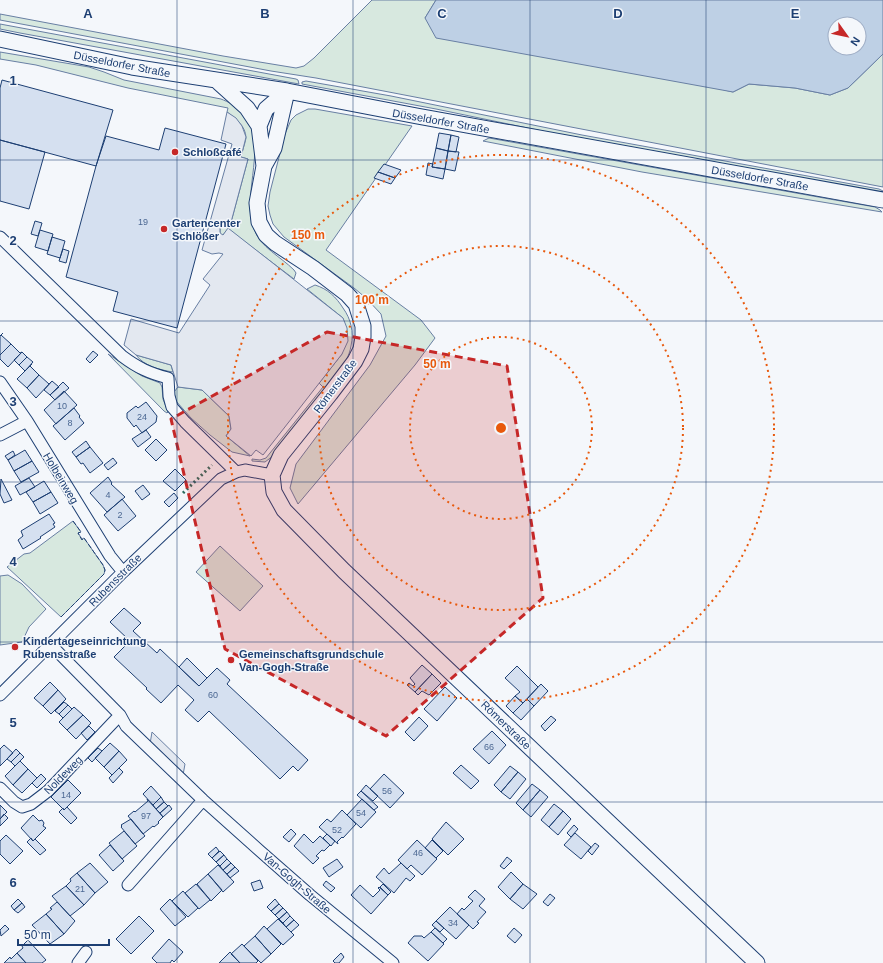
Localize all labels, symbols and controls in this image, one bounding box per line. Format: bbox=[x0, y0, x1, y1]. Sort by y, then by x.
text: A bbox=[83, 6, 93, 21]
text: B bbox=[260, 6, 270, 21]
text: C bbox=[437, 6, 447, 21]
text: D bbox=[613, 6, 623, 21]
text: E bbox=[791, 6, 800, 21]
north arrow bbox=[827, 16, 867, 56]
text: N bbox=[848, 35, 863, 48]
street label: Düsseldorfer Straße bbox=[73, 49, 171, 79]
text: 1 bbox=[9, 73, 17, 88]
street label: Düsseldorfer Straße bbox=[391, 107, 491, 135]
place label: Schloßcafé bbox=[183, 146, 242, 158]
marker: Schloßcafé bbox=[170, 147, 180, 157]
street label: Düsseldorfer Straße bbox=[710, 164, 810, 192]
house number: 19 bbox=[138, 217, 148, 227]
place label: Gartencenter Schlößer bbox=[172, 217, 241, 242]
marker: Gartencenter Schlößer bbox=[159, 224, 169, 234]
text: 150 m bbox=[291, 228, 325, 242]
text: 2 bbox=[9, 233, 17, 248]
text: 100 m bbox=[355, 293, 389, 307]
street label: Römerstraße bbox=[311, 357, 359, 415]
text: 50 m bbox=[423, 357, 451, 371]
text: 3 bbox=[9, 394, 17, 409]
house number: 10 bbox=[57, 401, 67, 411]
house number: 24 bbox=[137, 412, 147, 422]
house number: 8 bbox=[67, 418, 73, 428]
centre of rings bbox=[494, 421, 508, 435]
street label: Holbeinweg bbox=[41, 450, 81, 506]
house number: 4 bbox=[105, 490, 111, 500]
house number: 2 bbox=[117, 510, 123, 520]
street label: Rubensstraße bbox=[86, 551, 144, 609]
text: 4 bbox=[9, 554, 17, 569]
place label: Kindertageseinrichtung Rubensstraße bbox=[23, 635, 146, 660]
marker: Kindertageseinrichtung Rubensstraße bbox=[10, 642, 20, 652]
place label: Gemeinschaftsgrundschule Van-Gogh-Straße bbox=[239, 648, 384, 673]
marker: Gemeinschaftsgrundschule Van-Gogh-Straße bbox=[226, 655, 236, 665]
house number: 60 bbox=[208, 690, 218, 700]
street label: Römerstraße bbox=[479, 698, 533, 752]
text: 5 bbox=[9, 715, 17, 730]
house number: 66 bbox=[484, 742, 494, 752]
street label: Noldeweg bbox=[41, 753, 85, 797]
house number: 56 bbox=[382, 786, 392, 796]
house number: 14 bbox=[61, 790, 71, 800]
house number: 54 bbox=[356, 808, 366, 818]
house number: 97 bbox=[141, 811, 151, 821]
house number: 52 bbox=[332, 825, 342, 835]
house number: 46 bbox=[413, 848, 423, 858]
street label: Van-Gogh-Straße bbox=[261, 850, 333, 916]
text: 6 bbox=[9, 875, 17, 890]
house number: 21 bbox=[75, 884, 85, 894]
house number: 34 bbox=[448, 918, 458, 928]
scale bar bbox=[18, 921, 109, 947]
text: 50 m bbox=[24, 928, 51, 942]

